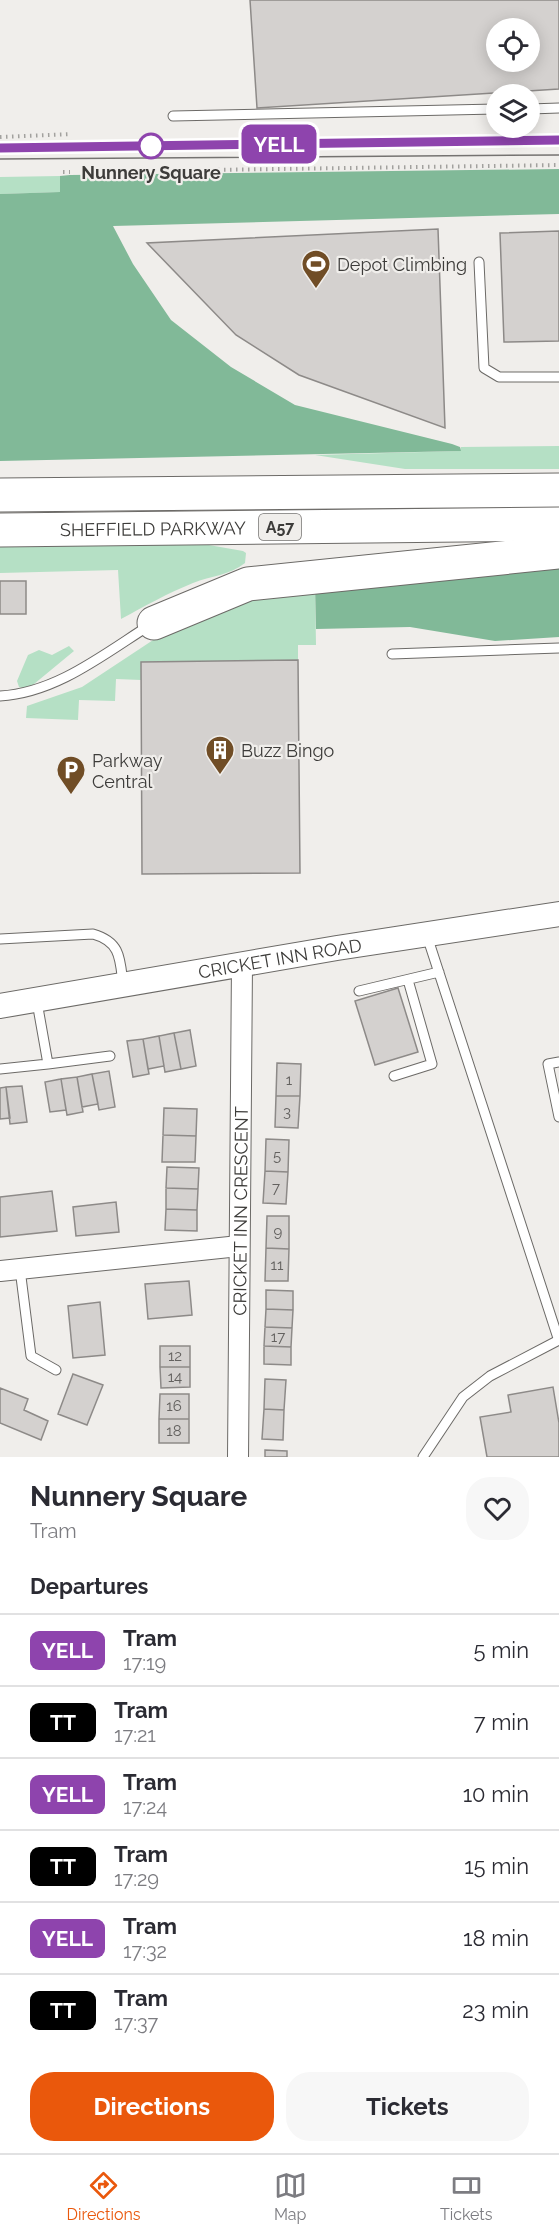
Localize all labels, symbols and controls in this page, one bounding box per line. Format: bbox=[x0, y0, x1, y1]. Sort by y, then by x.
map controls bbox=[486, 18, 540, 138]
button: locate bbox=[486, 18, 540, 72]
button: layers bbox=[486, 84, 540, 138]
line badge: YELL bbox=[237, 124, 321, 164]
text: YELL bbox=[253, 132, 305, 157]
marker: Nunnery Square bbox=[138, 133, 164, 159]
place label: Nunnery Square bbox=[81, 162, 221, 183]
sports icon: Depot Climbing bbox=[300, 248, 332, 290]
place label: Depot Climbing bbox=[337, 254, 467, 275]
road number: A57 bbox=[259, 514, 301, 540]
street label: SHEFFIELD PARKWAY bbox=[60, 517, 246, 540]
building icon: Buzz Bingo bbox=[204, 734, 236, 776]
place label: Buzz Bingo bbox=[241, 740, 335, 761]
place label: Parkway Central bbox=[92, 750, 163, 792]
parking icon: Parkway Central bbox=[55, 754, 87, 796]
street label: CRICKET INN ROAD bbox=[197, 934, 363, 982]
house number: 1 bbox=[286, 1071, 293, 1089]
house number: 3 bbox=[283, 1103, 291, 1121]
street label: CRICKET INN CRESCENT bbox=[229, 1106, 251, 1316]
house number: 5 bbox=[273, 1147, 281, 1165]
house number: 7 bbox=[272, 1179, 280, 1197]
house number: 9 bbox=[274, 1223, 283, 1241]
house number: 11 bbox=[271, 1256, 284, 1274]
house number: 17 bbox=[271, 1328, 285, 1346]
house number: 12 bbox=[168, 1347, 182, 1365]
house number: 14 bbox=[168, 1368, 182, 1386]
house number: 16 bbox=[166, 1397, 182, 1415]
house number: 18 bbox=[166, 1422, 182, 1440]
button: heart bbox=[466, 1477, 529, 1540]
text: Nunnery Square bbox=[30, 1480, 247, 1513]
text: Tram bbox=[30, 1519, 77, 1543]
text: Departures bbox=[30, 1573, 148, 1599]
text: Tram bbox=[123, 1625, 177, 1651]
text: 5 min bbox=[474, 1637, 529, 1663]
text: YELL bbox=[42, 1638, 93, 1663]
text: 17:19 bbox=[123, 1651, 166, 1675]
text: Tram bbox=[114, 1697, 168, 1723]
text: 7 min bbox=[474, 1709, 529, 1735]
text: TT bbox=[50, 1710, 76, 1735]
text: 17:21 bbox=[114, 1723, 156, 1747]
text: Tram bbox=[123, 1769, 177, 1795]
text: 10 min bbox=[463, 1781, 529, 1807]
text: YELL bbox=[42, 1782, 93, 1807]
text: 17:24 bbox=[123, 1795, 167, 1819]
text: Tram bbox=[114, 1841, 168, 1867]
text: 15 min bbox=[464, 1853, 529, 1879]
text: TT bbox=[50, 1854, 76, 1879]
text: 17:29 bbox=[114, 1867, 159, 1891]
text: Tram bbox=[123, 1913, 177, 1939]
text: 18 min bbox=[463, 1925, 529, 1951]
text: YELL bbox=[42, 1926, 93, 1951]
text: 17:32 bbox=[123, 1939, 167, 1963]
text: Tram bbox=[114, 1985, 168, 2011]
text: 23 min bbox=[462, 1997, 529, 2023]
text: TT bbox=[50, 1998, 76, 2023]
text: 17:37 bbox=[114, 2011, 158, 2035]
button: Directions bbox=[30, 2072, 274, 2141]
button: Tickets bbox=[286, 2072, 529, 2141]
tab: Directions bbox=[67, 2169, 140, 2224]
tab: Map bbox=[274, 2169, 307, 2224]
tab: Tickets bbox=[440, 2169, 492, 2224]

